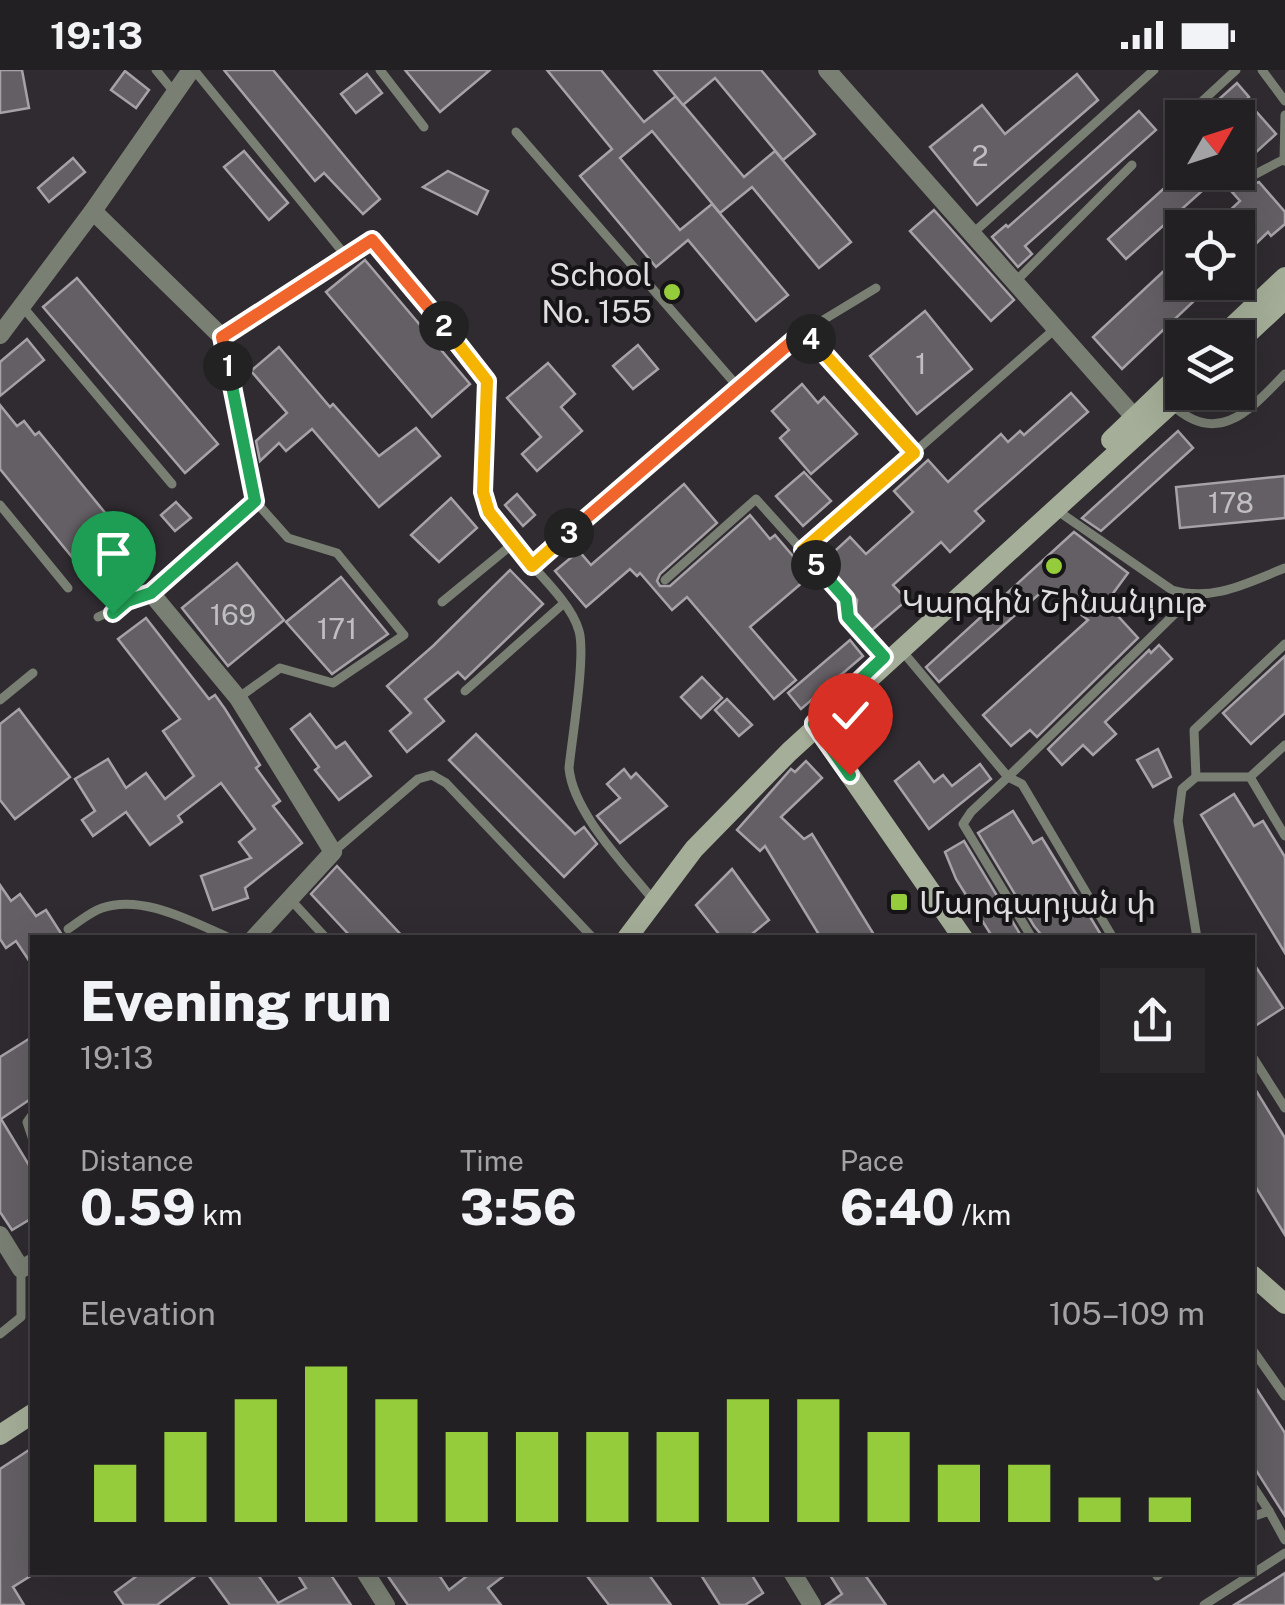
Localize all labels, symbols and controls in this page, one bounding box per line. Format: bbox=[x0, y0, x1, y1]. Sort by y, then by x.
text: 19:13 bbox=[50, 13, 143, 58]
north arrow bbox=[1165, 100, 1255, 190]
map controls bbox=[1165, 100, 1255, 410]
house number: 2 bbox=[972, 139, 988, 172]
button: locate bbox=[1165, 210, 1255, 300]
place label: School No. 155 bbox=[541, 256, 652, 330]
marker: School No. 155 bbox=[661, 281, 683, 303]
pin: 2 bbox=[419, 301, 469, 351]
text: 2 bbox=[435, 309, 453, 342]
pin: 4 bbox=[786, 314, 836, 364]
button: layers bbox=[1165, 320, 1255, 410]
text: 4 bbox=[802, 322, 820, 355]
pin: 1 bbox=[203, 341, 253, 391]
house number: 1 bbox=[915, 347, 927, 380]
text: 1 bbox=[222, 349, 234, 382]
house number: 178 bbox=[1208, 486, 1254, 519]
pin: 3 bbox=[544, 508, 594, 558]
pin bbox=[71, 511, 156, 614]
text: 3 bbox=[560, 516, 578, 549]
icon: arrive bbox=[86, 526, 141, 581]
pin: 5 bbox=[791, 540, 841, 590]
text: 5 bbox=[807, 548, 825, 581]
marker: Կարգին Շինանյութ bbox=[1043, 555, 1065, 577]
place label: Կարգին Շինանյութ bbox=[902, 583, 1207, 621]
house number: 169 bbox=[210, 598, 256, 631]
house number: 171 bbox=[317, 612, 357, 645]
pin bbox=[808, 673, 893, 776]
icon: check bbox=[823, 688, 878, 743]
place label: Մարգարյան փ bbox=[919, 884, 1156, 922]
marker: Մարգարյան փ bbox=[888, 891, 910, 913]
button: share bbox=[1100, 968, 1205, 1073]
text: Evening run bbox=[80, 969, 392, 1033]
text: 19:13 bbox=[80, 1039, 153, 1076]
text: Distance bbox=[80, 1144, 194, 1177]
text: Time bbox=[460, 1144, 524, 1177]
text: Pace bbox=[840, 1144, 904, 1177]
text: 0.59 bbox=[80, 1177, 196, 1236]
text: 3:56 bbox=[460, 1177, 577, 1236]
text: 6:40 bbox=[840, 1177, 955, 1236]
text: km bbox=[196, 1198, 242, 1231]
text: /km bbox=[955, 1198, 1011, 1231]
text: Elevation bbox=[80, 1295, 216, 1332]
text: 105–109 m bbox=[1049, 1295, 1205, 1332]

